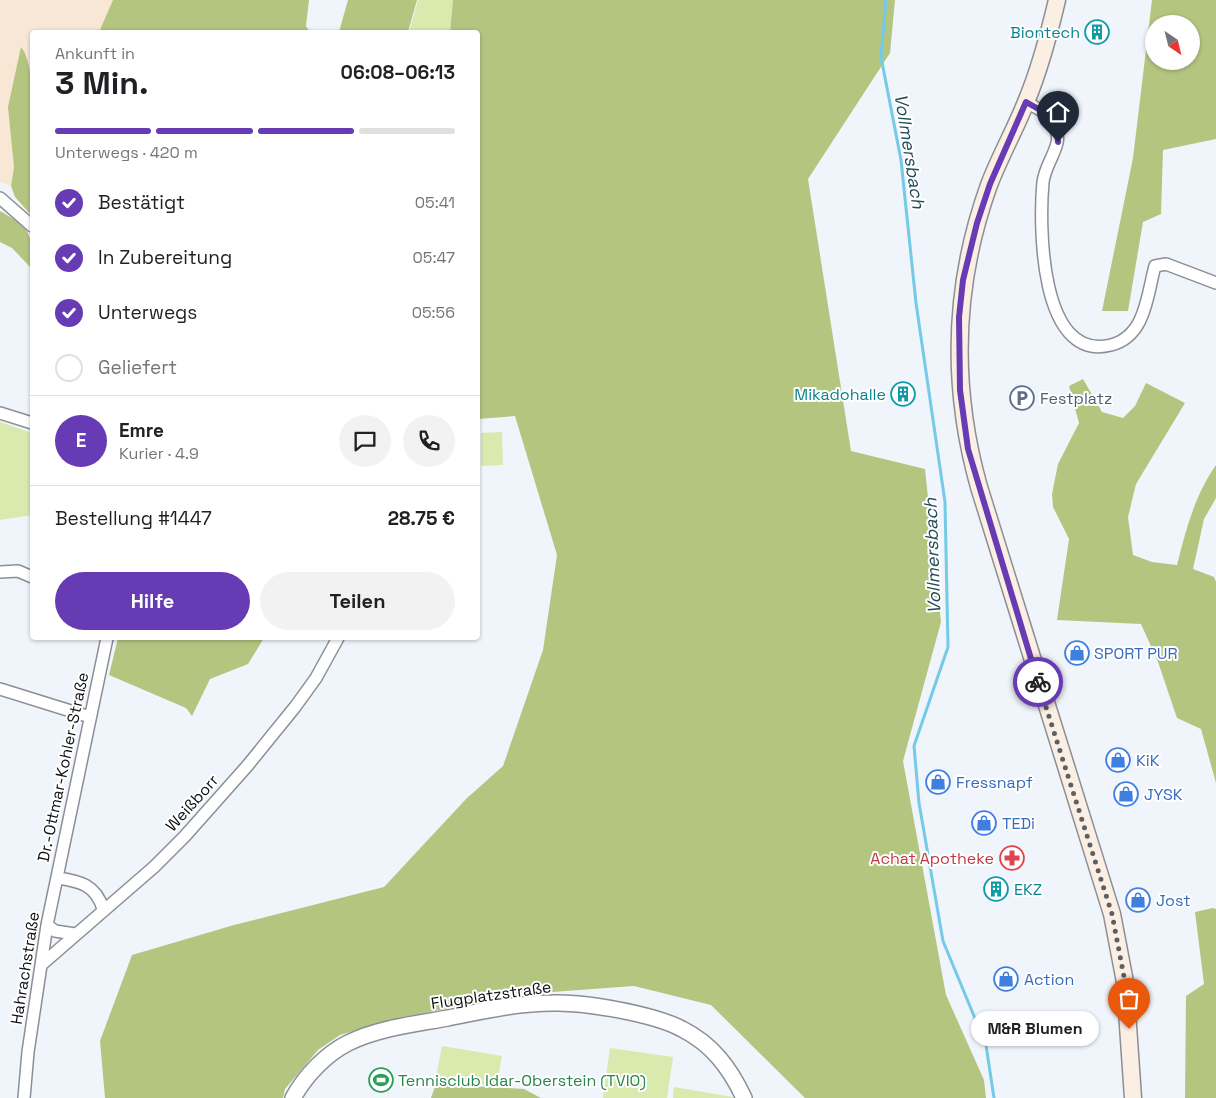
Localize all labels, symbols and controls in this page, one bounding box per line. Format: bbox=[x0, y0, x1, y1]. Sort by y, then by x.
north arrow bbox=[1145, 15, 1200, 70]
map controls bbox=[1145, 15, 1200, 70]
building icon: Biontech bbox=[1084, 19, 1110, 45]
place label: Biontech bbox=[1010, 22, 1080, 43]
text: Ankunft in bbox=[55, 43, 135, 64]
text: 06:08–06:13 bbox=[341, 60, 455, 85]
text: 3 Min. bbox=[55, 63, 149, 103]
pin bbox=[1037, 91, 1079, 142]
water label: Vollmersbach bbox=[890, 92, 931, 211]
icon: home bbox=[1044, 98, 1072, 126]
text: Unterwegs · 420 m bbox=[55, 142, 198, 163]
icon: check bbox=[55, 189, 83, 217]
text: Bestätigt bbox=[98, 190, 185, 215]
text: 05:41 bbox=[415, 192, 455, 213]
icon: check bbox=[55, 244, 83, 272]
text: In Zubereitung bbox=[98, 245, 232, 270]
text: 05:47 bbox=[413, 247, 455, 268]
icon: check bbox=[55, 299, 83, 327]
text: Unterwegs bbox=[98, 300, 197, 325]
text: 05:56 bbox=[412, 302, 455, 323]
text: Geliefert bbox=[98, 355, 177, 380]
building icon: Mikadohalle bbox=[890, 381, 916, 407]
place label: Mikadohalle bbox=[794, 384, 886, 405]
parking icon: Festplatz bbox=[1009, 385, 1035, 411]
place label: Festplatz bbox=[1040, 388, 1112, 409]
button: chat bbox=[339, 415, 391, 467]
button: phone bbox=[403, 415, 455, 467]
text: Emre bbox=[119, 418, 164, 443]
text: E bbox=[76, 428, 86, 453]
text: Kurier · 4.9 bbox=[119, 443, 199, 464]
water label: Vollmersbach bbox=[918, 497, 946, 614]
text: Bestellung #1447 bbox=[55, 506, 212, 531]
text: 28.75 € bbox=[388, 506, 455, 531]
button: Hilfe bbox=[55, 572, 250, 630]
button: Teilen bbox=[260, 572, 455, 630]
shop icon: SPORT PUR bbox=[1064, 640, 1090, 666]
place label: SPORT PUR bbox=[1094, 643, 1178, 664]
courier bbox=[1013, 657, 1063, 707]
icon: bike bbox=[1024, 668, 1052, 696]
street label: Dr.-Ottmar-Kohler-Straße bbox=[33, 670, 93, 864]
shop icon: KiK bbox=[1105, 747, 1131, 773]
place label: KiK bbox=[1136, 750, 1160, 771]
shop icon: Fressnapf bbox=[925, 769, 951, 795]
street label: Weißborr bbox=[161, 770, 223, 836]
place label: Fressnapf bbox=[956, 772, 1033, 793]
shop icon: JYSK bbox=[1113, 781, 1139, 807]
place label: JYSK bbox=[1144, 784, 1183, 805]
shop icon: TEDi bbox=[971, 810, 997, 836]
place label: TEDi bbox=[1002, 813, 1035, 834]
pharmacy icon: Achat Apotheke bbox=[999, 845, 1025, 871]
place label: Achat Apotheke bbox=[870, 848, 994, 869]
building icon: EKZ bbox=[983, 876, 1009, 902]
place label: EKZ bbox=[1014, 879, 1042, 900]
shop icon: Jost bbox=[1125, 887, 1151, 913]
place label: Jost bbox=[1156, 890, 1191, 911]
street label: Hahrachstraße bbox=[6, 910, 44, 1026]
shop icon: Action bbox=[993, 966, 1019, 992]
place label: Action bbox=[1024, 969, 1074, 990]
street label: Flugplatzstraße bbox=[429, 976, 553, 1014]
pin bbox=[1108, 978, 1150, 1029]
icon: bag bbox=[1115, 985, 1143, 1013]
callout: M&R Blumen bbox=[972, 1012, 1099, 1046]
text: M&R Blumen bbox=[987, 1018, 1083, 1039]
sports icon: Tennisclub Idar-Oberstein (TVIO) bbox=[368, 1067, 394, 1093]
place label: Tennisclub Idar-Oberstein (TVIO) bbox=[398, 1070, 646, 1091]

